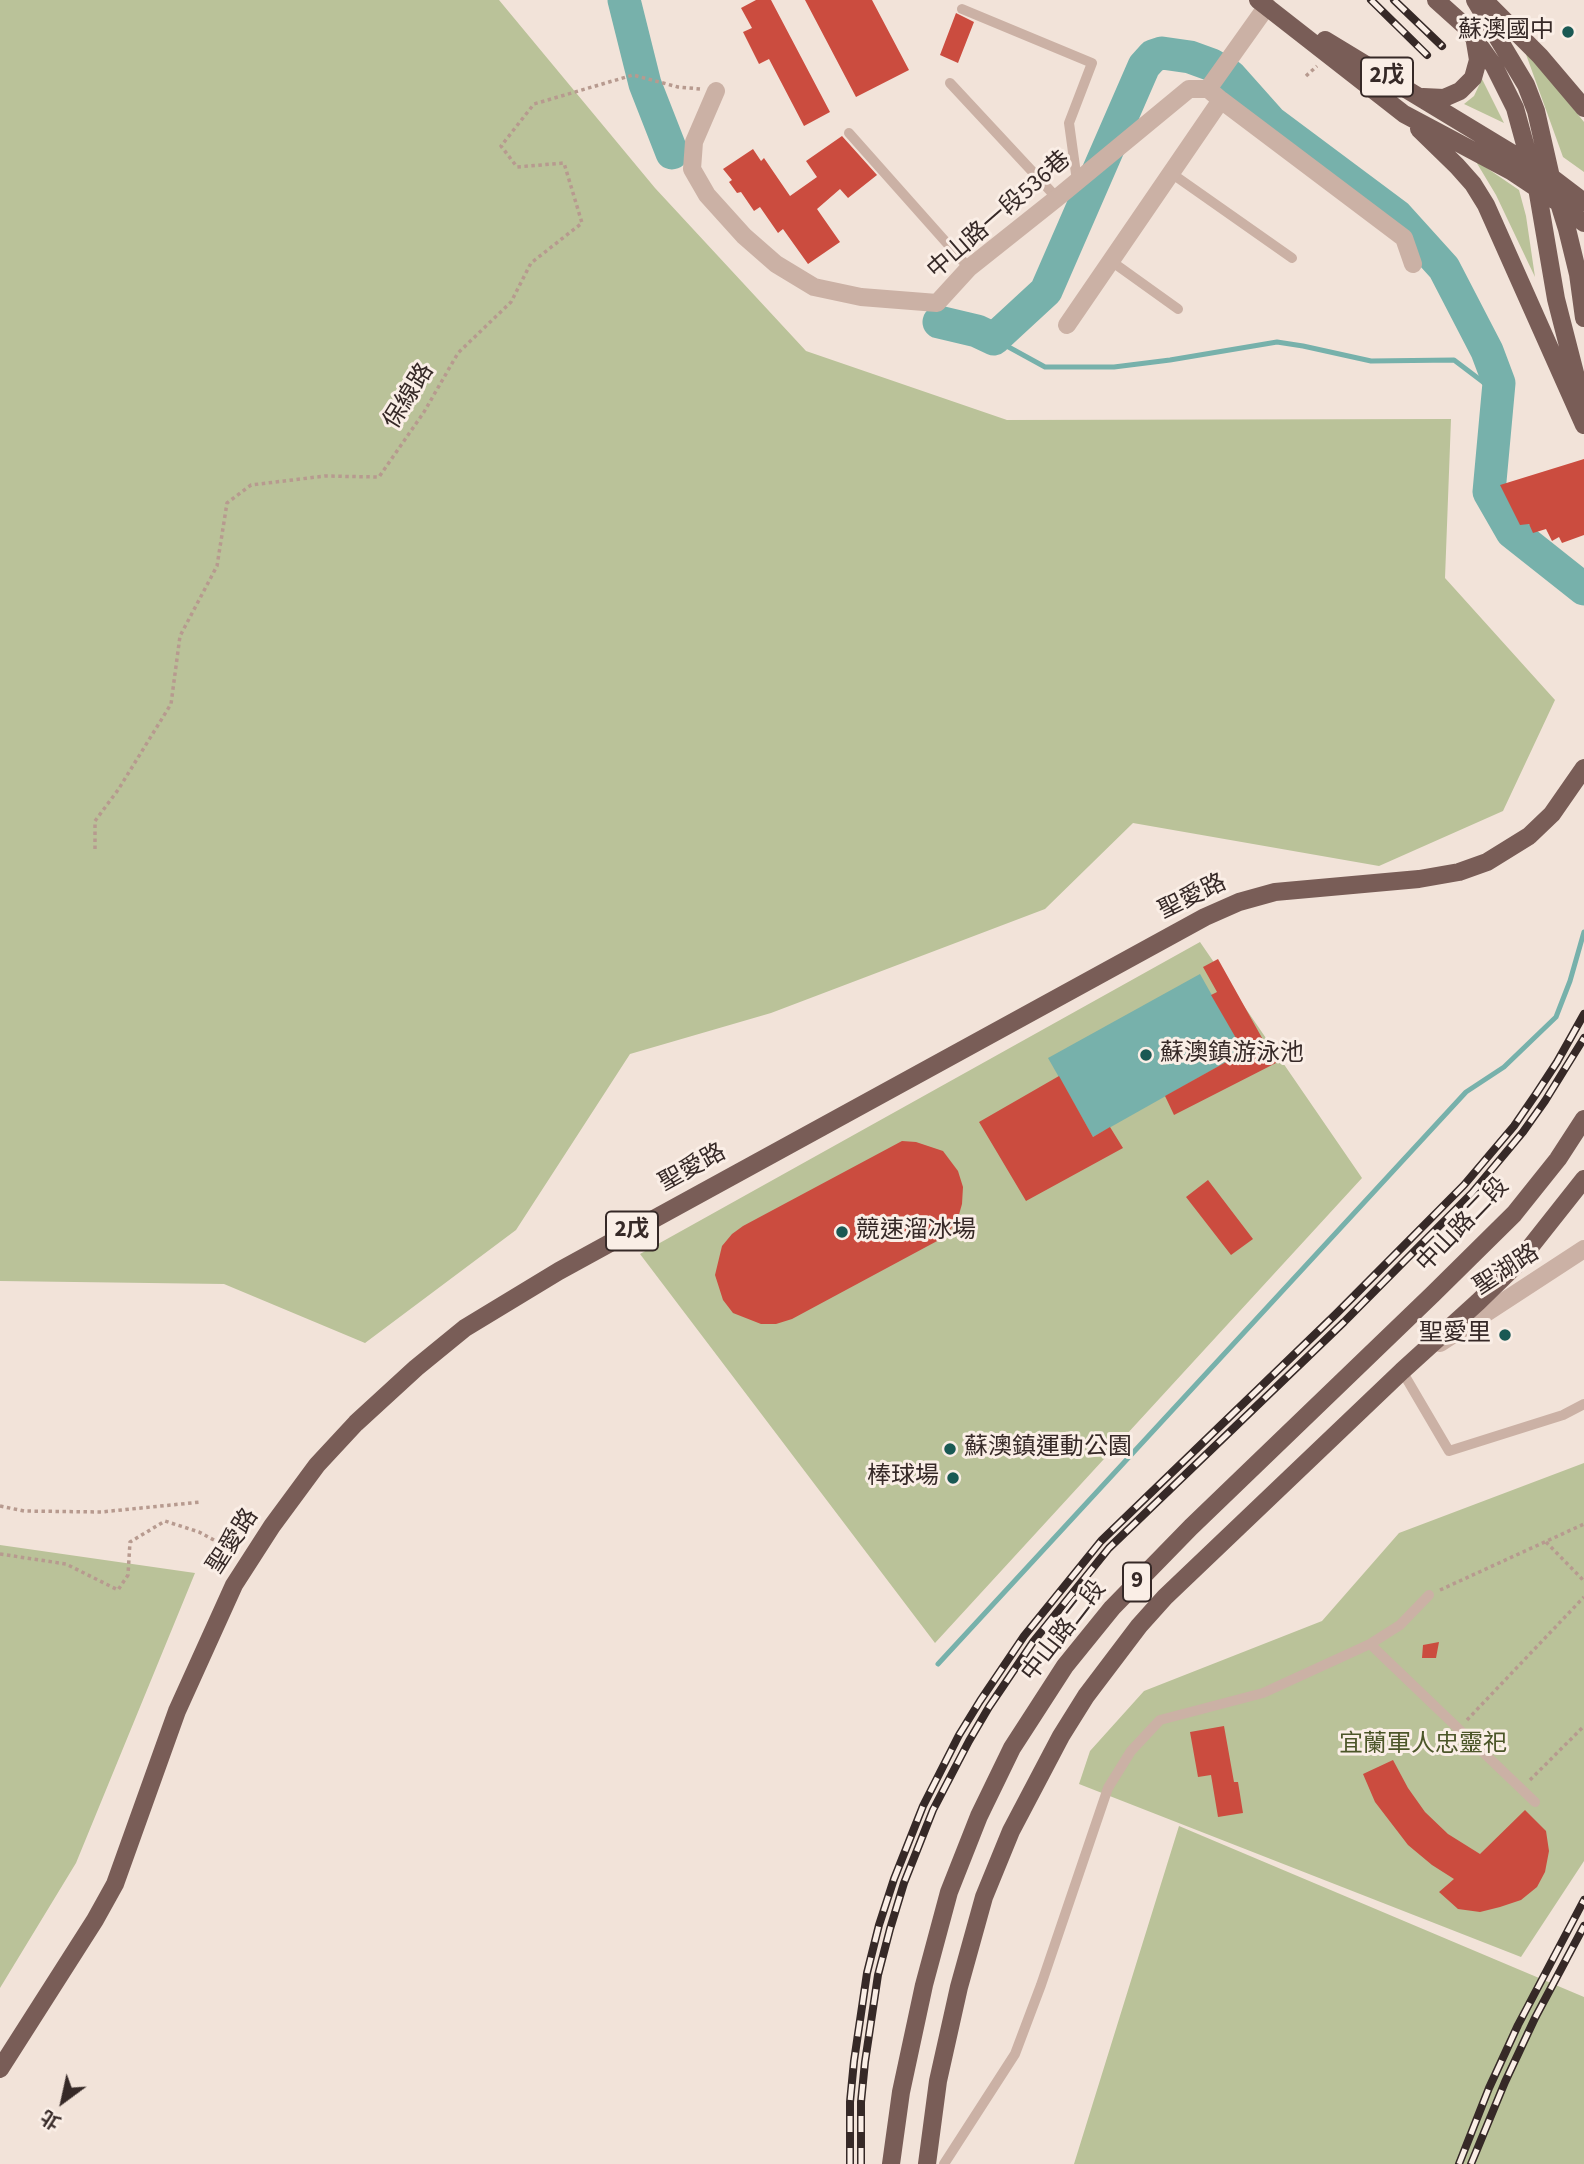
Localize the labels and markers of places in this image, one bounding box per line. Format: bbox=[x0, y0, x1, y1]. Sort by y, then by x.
place label: 蘇澳國中 bbox=[1458, 18, 1554, 46]
marker: 蘇澳國中 bbox=[1560, 24, 1576, 40]
place label: 蘇澳鎮游泳池 bbox=[1160, 1041, 1304, 1069]
marker: 蘇澳鎮游泳池 bbox=[1138, 1047, 1154, 1063]
place label: 競速溜冰場 bbox=[856, 1218, 976, 1246]
marker: 競速溜冰場 bbox=[834, 1224, 850, 1240]
place label: 聖愛里 bbox=[1419, 1321, 1491, 1349]
marker: 聖愛里 bbox=[1497, 1327, 1513, 1343]
place label: 蘇澳鎮運動公園 bbox=[964, 1435, 1132, 1463]
marker: 蘇澳鎮運動公園 bbox=[942, 1441, 958, 1457]
place label: 棒球場 bbox=[867, 1464, 939, 1492]
marker: 棒球場 bbox=[945, 1470, 961, 1486]

